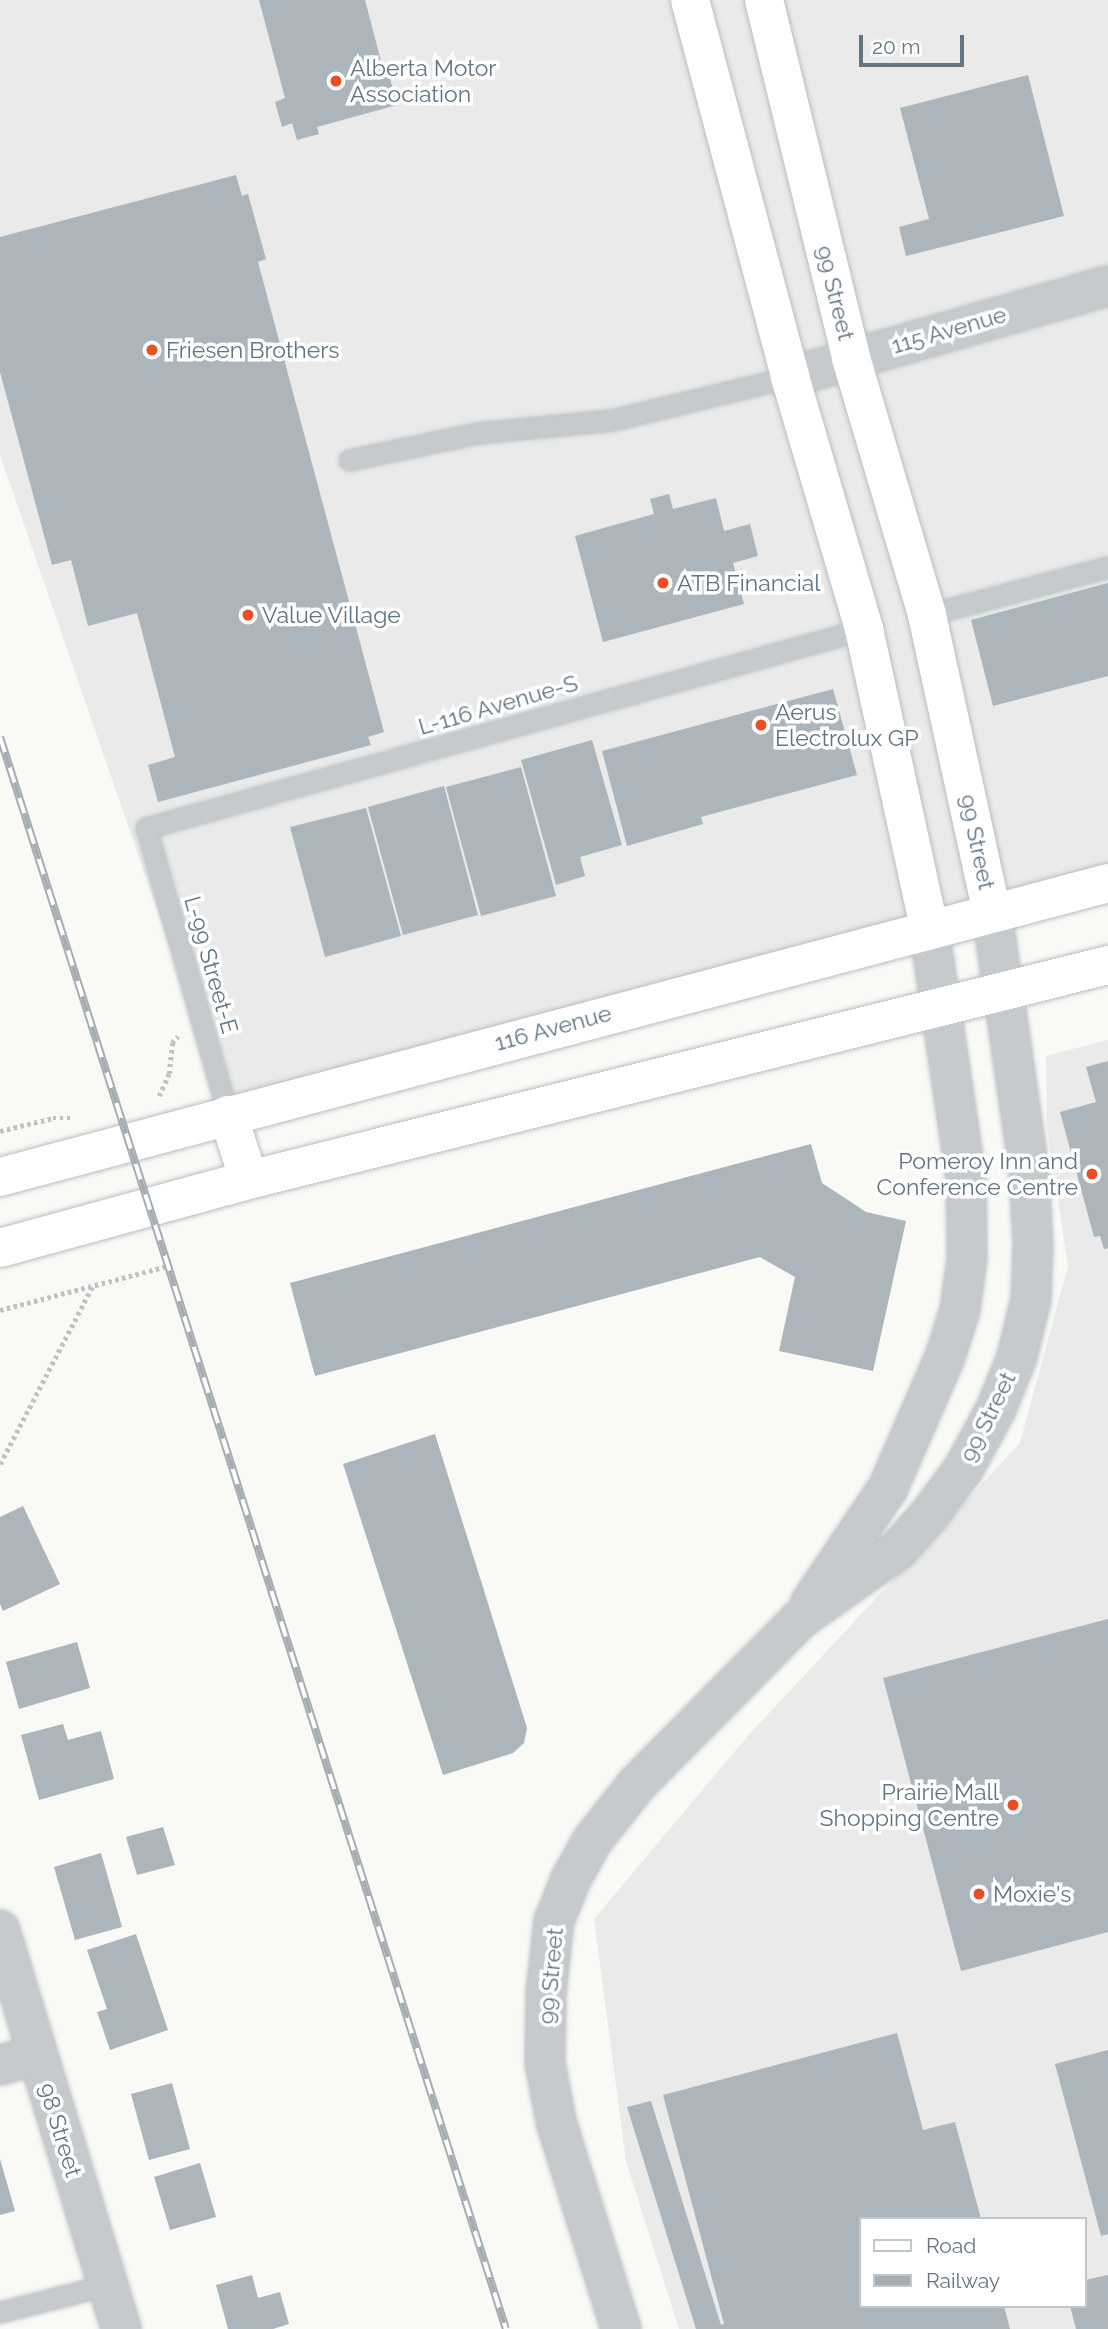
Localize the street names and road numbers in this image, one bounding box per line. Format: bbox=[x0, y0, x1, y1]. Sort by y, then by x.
street label: 99 Street bbox=[810, 243, 860, 343]
street label: 115 Avenue bbox=[888, 300, 1010, 360]
street label: L-116 Avenue-S bbox=[415, 669, 581, 741]
street label: 99 Street bbox=[953, 792, 1001, 892]
street label: L-99 Street-E bbox=[178, 893, 244, 1037]
street label: 116 Avenue bbox=[491, 999, 615, 1057]
street label: 99 Street bbox=[954, 1368, 1022, 1466]
street label: 99 Street bbox=[533, 1927, 569, 2025]
street label: 98 Street bbox=[33, 2080, 87, 2180]

